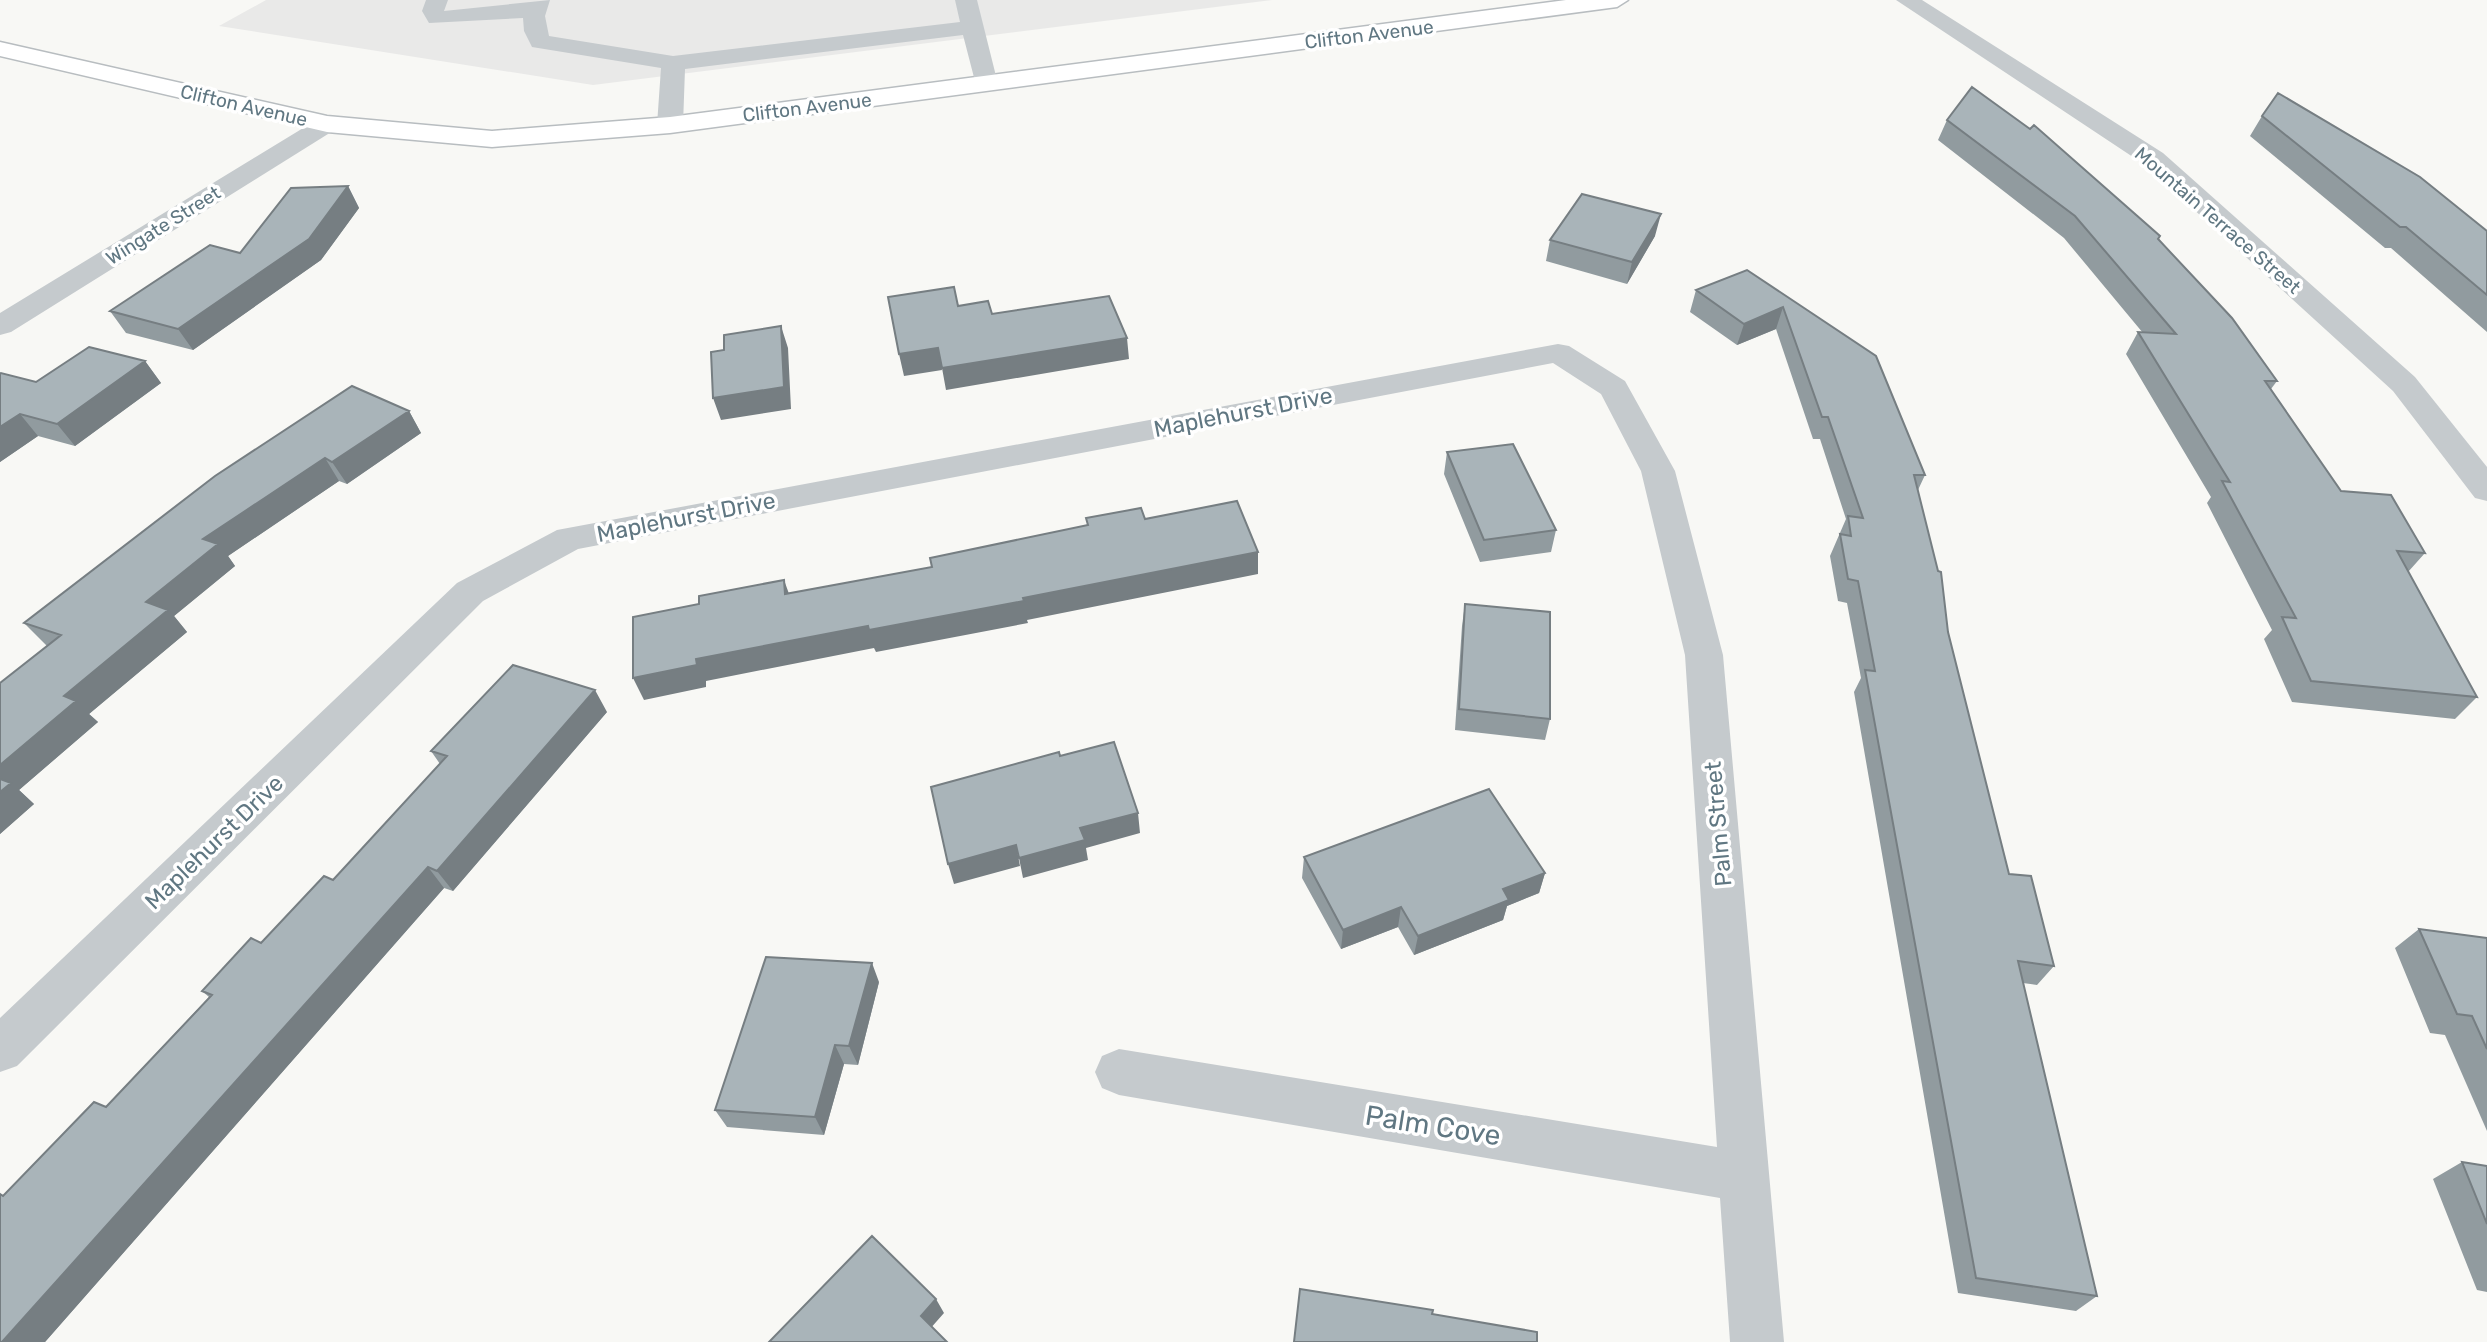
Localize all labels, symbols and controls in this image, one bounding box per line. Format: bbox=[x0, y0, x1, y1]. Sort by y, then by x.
street label: Clifton Avenue bbox=[1303, 15, 1435, 54]
street label: Clifton Avenue bbox=[178, 80, 310, 131]
street label: Clifton Avenue bbox=[741, 88, 873, 127]
street label: Mountain Terrace Street bbox=[2130, 142, 2306, 299]
street label: Wingate Street bbox=[102, 181, 225, 270]
street label: Maplehurst Drive bbox=[1151, 381, 1335, 443]
street label: Maplehurst Drive bbox=[594, 486, 778, 548]
street label: Palm Street bbox=[1699, 760, 1737, 888]
street label: Maplehurst Drive bbox=[139, 769, 289, 915]
street label: Palm Cove bbox=[1363, 1099, 1503, 1152]

